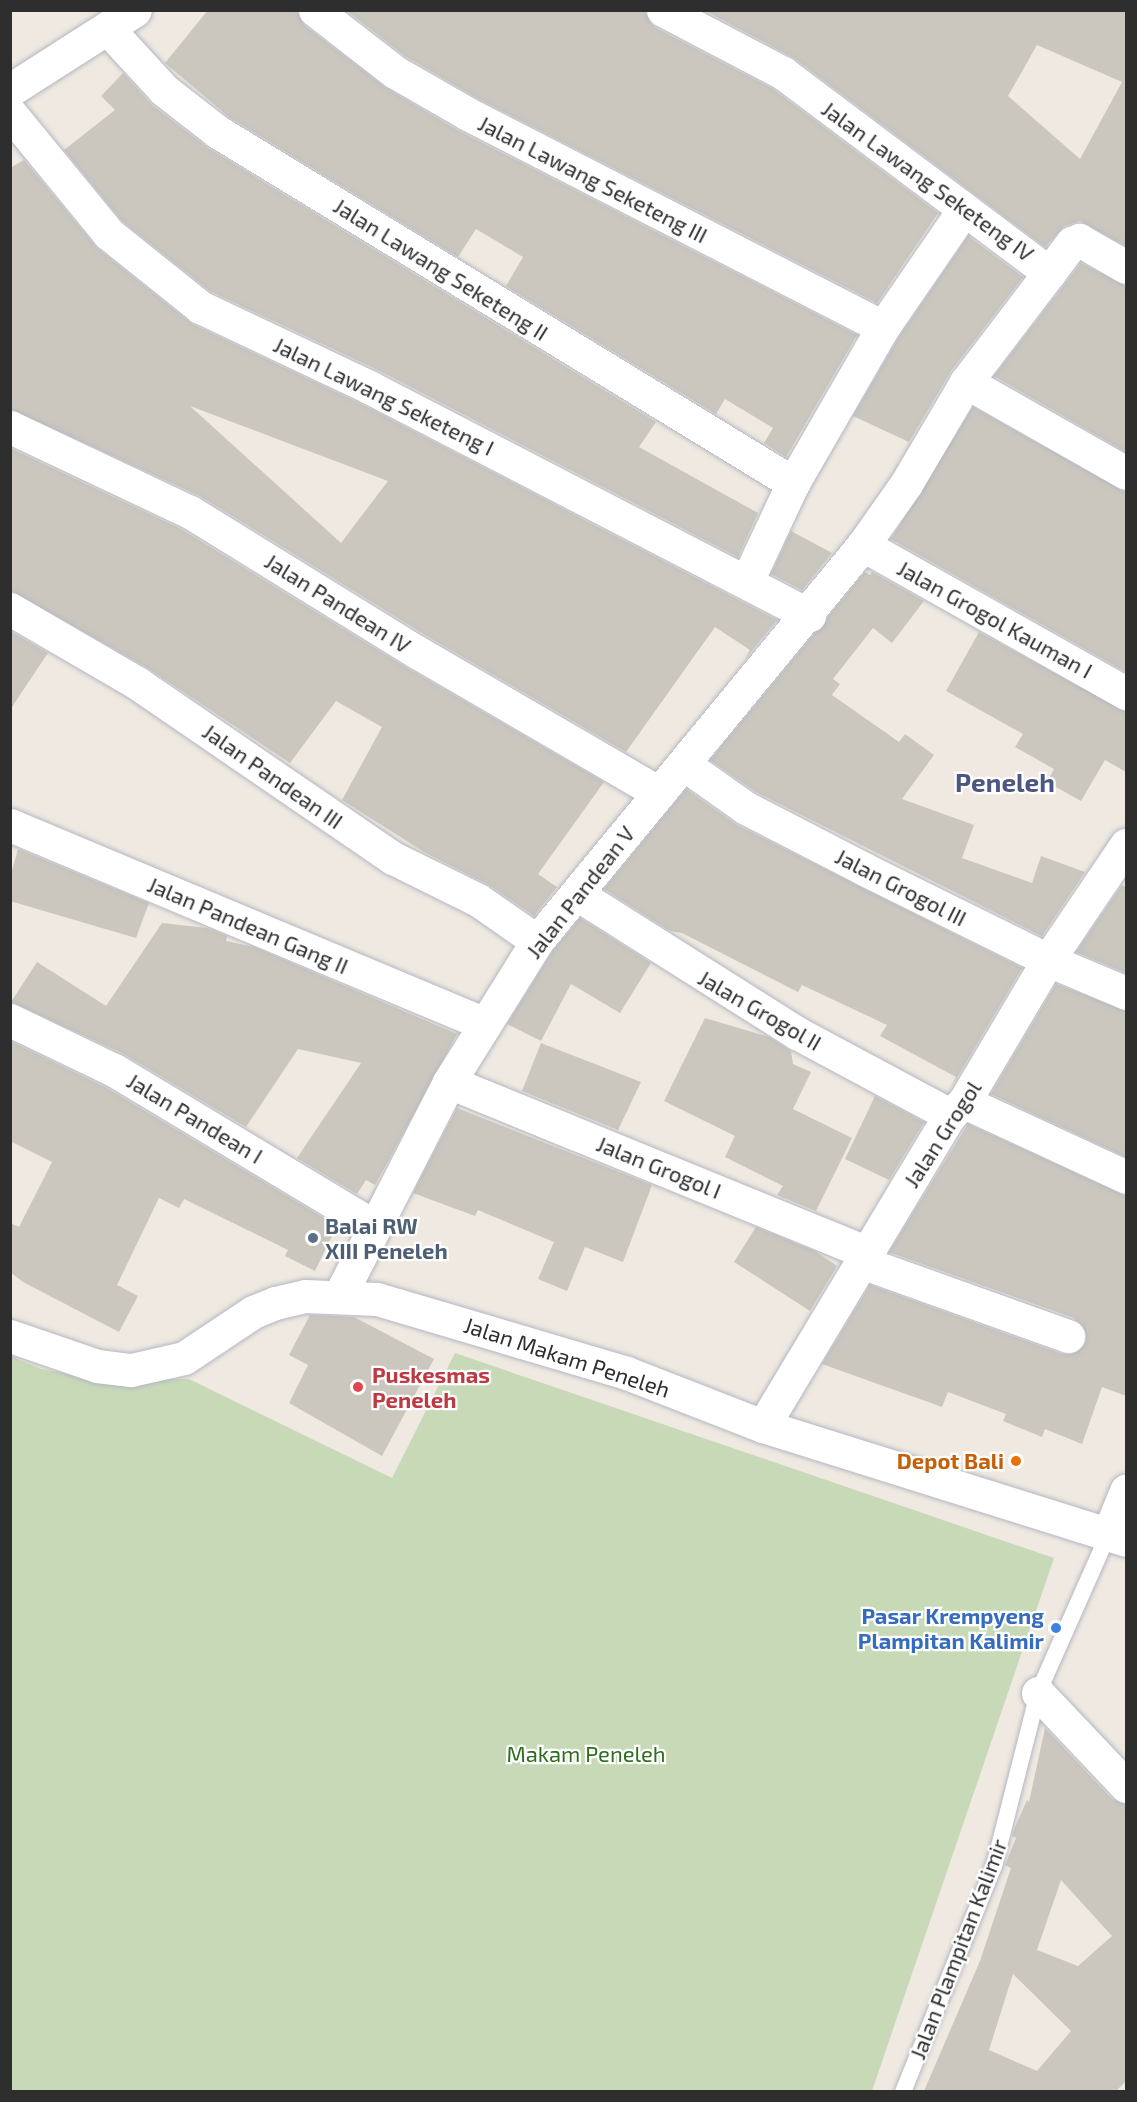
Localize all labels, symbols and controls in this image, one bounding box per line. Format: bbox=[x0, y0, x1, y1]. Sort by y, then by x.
street label: Jalan Lawang Seketeng IV bbox=[817, 95, 1039, 267]
street label: Jalan Lawang Seketeng III bbox=[474, 110, 712, 248]
street label: Jalan Lawang Seketeng II bbox=[329, 192, 553, 346]
street label: Jalan Lawang Seketeng I bbox=[269, 331, 499, 461]
street label: Jalan Pandean IV bbox=[260, 548, 416, 658]
street label: Jalan Grogol Kauman I bbox=[893, 554, 1097, 684]
street label: Jalan Pandean III bbox=[198, 718, 348, 834]
district label: Peneleh bbox=[955, 766, 1055, 798]
street label: Jalan Pandean V bbox=[520, 820, 640, 964]
street label: Jalan Grogol III bbox=[831, 843, 971, 931]
street label: Jalan Pandean Gang II bbox=[144, 871, 352, 979]
street label: Jalan Grogol II bbox=[693, 964, 827, 1056]
street label: Jalan Pandean I bbox=[122, 1067, 268, 1169]
street label: Jalan Grogol bbox=[898, 1076, 986, 1192]
street label: Jalan Grogol I bbox=[593, 1130, 725, 1204]
place label: Balai RW XIII Peneleh bbox=[325, 1212, 448, 1264]
marker: Balai RW XIII Peneleh bbox=[306, 1231, 320, 1245]
street label: Jalan Makam Peneleh bbox=[461, 1311, 673, 1403]
place label: Puskesmas Peneleh bbox=[372, 1361, 490, 1412]
marker: Puskesmas Peneleh bbox=[349, 1378, 367, 1396]
place label: Depot Bali bbox=[897, 1448, 1004, 1474]
marker: Depot Bali bbox=[1009, 1454, 1023, 1468]
place label: Pasar Krempyeng Plampitan Kalimir bbox=[858, 1602, 1044, 1654]
marker: Pasar Krempyeng Plampitan Kalimir bbox=[1049, 1621, 1063, 1635]
park label: Makam Peneleh bbox=[506, 1741, 666, 1767]
street label: Jalan Plampitan Kalimir bbox=[904, 1835, 1012, 2063]

